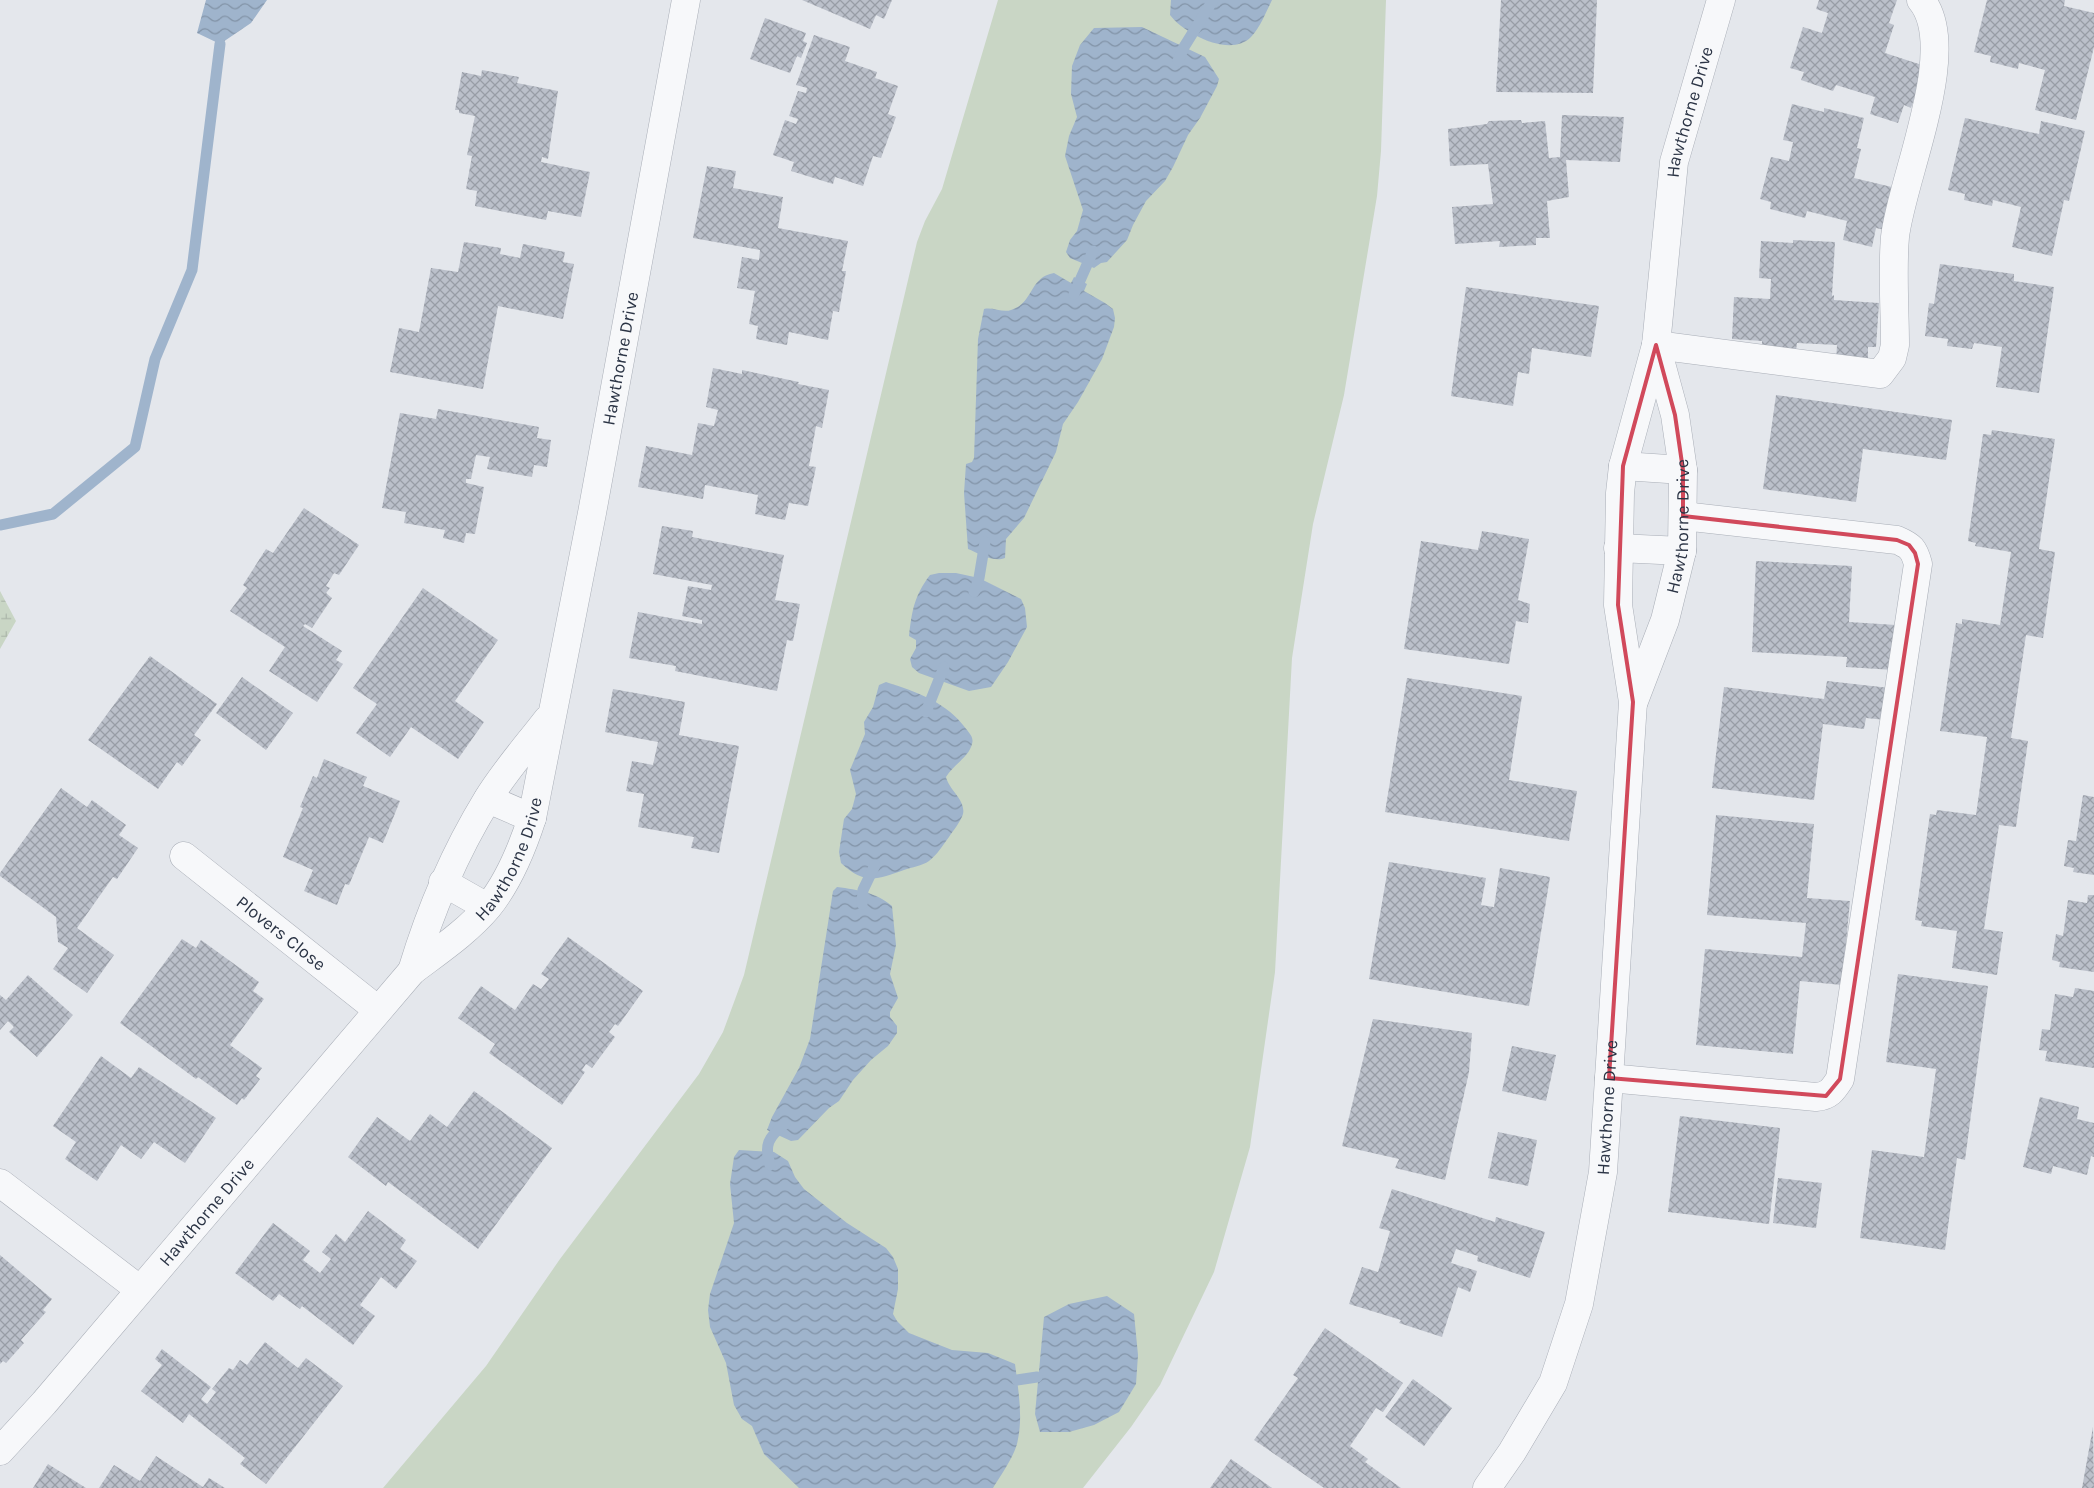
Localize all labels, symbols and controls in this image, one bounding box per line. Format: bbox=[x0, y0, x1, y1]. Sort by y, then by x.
street label: Hawthorne Drive bbox=[1662, 44, 1718, 179]
street label: Hawthorne Drive bbox=[597, 290, 643, 427]
street label: Hawthorne Drive bbox=[1661, 458, 1694, 596]
street label: Hawthorne Drive bbox=[470, 795, 547, 926]
street label: Plovers Close bbox=[232, 891, 330, 975]
street label: Hawthorne Drive bbox=[1592, 1039, 1622, 1176]
street label: Hawthorne Drive bbox=[154, 1153, 259, 1271]

